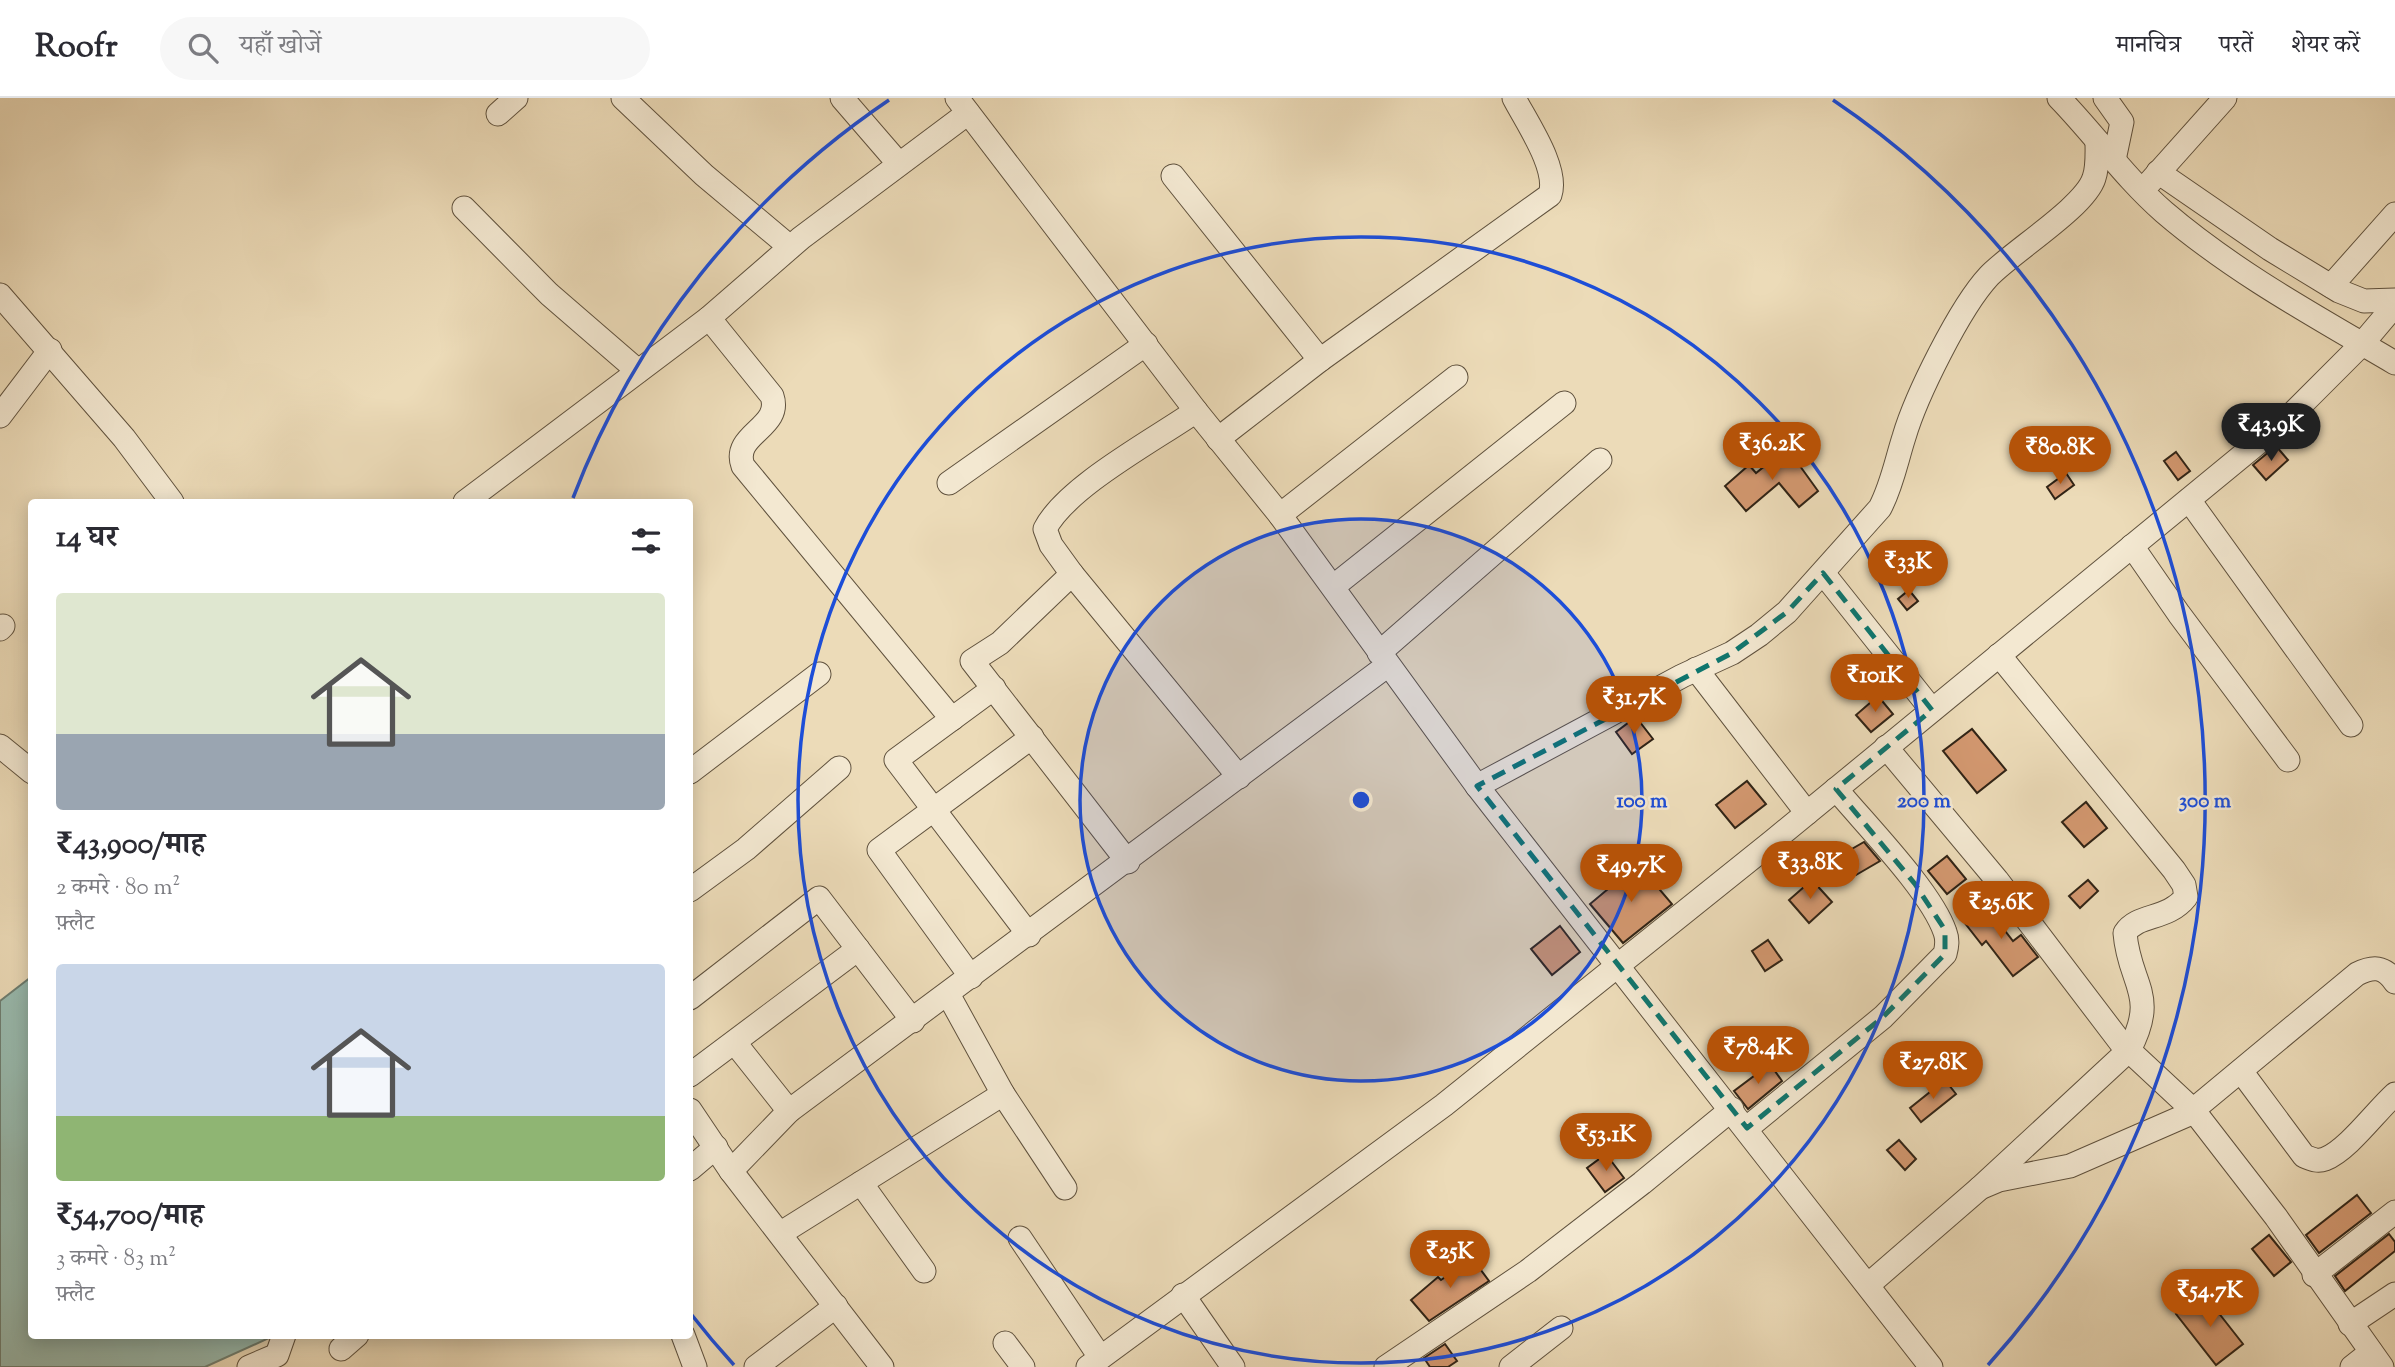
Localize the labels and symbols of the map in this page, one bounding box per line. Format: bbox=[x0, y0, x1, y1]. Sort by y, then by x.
pin: ₹43.9K bbox=[2214, 404, 2328, 463]
pin: ₹36.2K bbox=[1715, 422, 1829, 482]
pin: ₹80.8K bbox=[2003, 426, 2117, 486]
pin: ₹33K bbox=[1867, 540, 1949, 600]
pin: ₹101K bbox=[1826, 654, 1924, 714]
pin: ₹31.7K bbox=[1577, 676, 1691, 736]
text: 100 m bbox=[1617, 787, 1668, 817]
text: 200 m bbox=[1897, 787, 1952, 817]
text: 300 m bbox=[2179, 787, 2232, 817]
centre of rings bbox=[1349, 788, 1373, 812]
pin: ₹33.8K bbox=[1753, 842, 1867, 901]
pin: ₹49.7K bbox=[1574, 844, 1688, 904]
pin: ₹25.6K bbox=[1944, 882, 2058, 941]
pin: ₹78.4K bbox=[1701, 1026, 1815, 1086]
pin: ₹27.8K bbox=[1876, 1042, 1990, 1101]
pin: ₹53.1K bbox=[1549, 1114, 1663, 1173]
pin: ₹25K bbox=[1409, 1230, 1491, 1290]
pin: ₹54.7K bbox=[2153, 1270, 2267, 1329]

